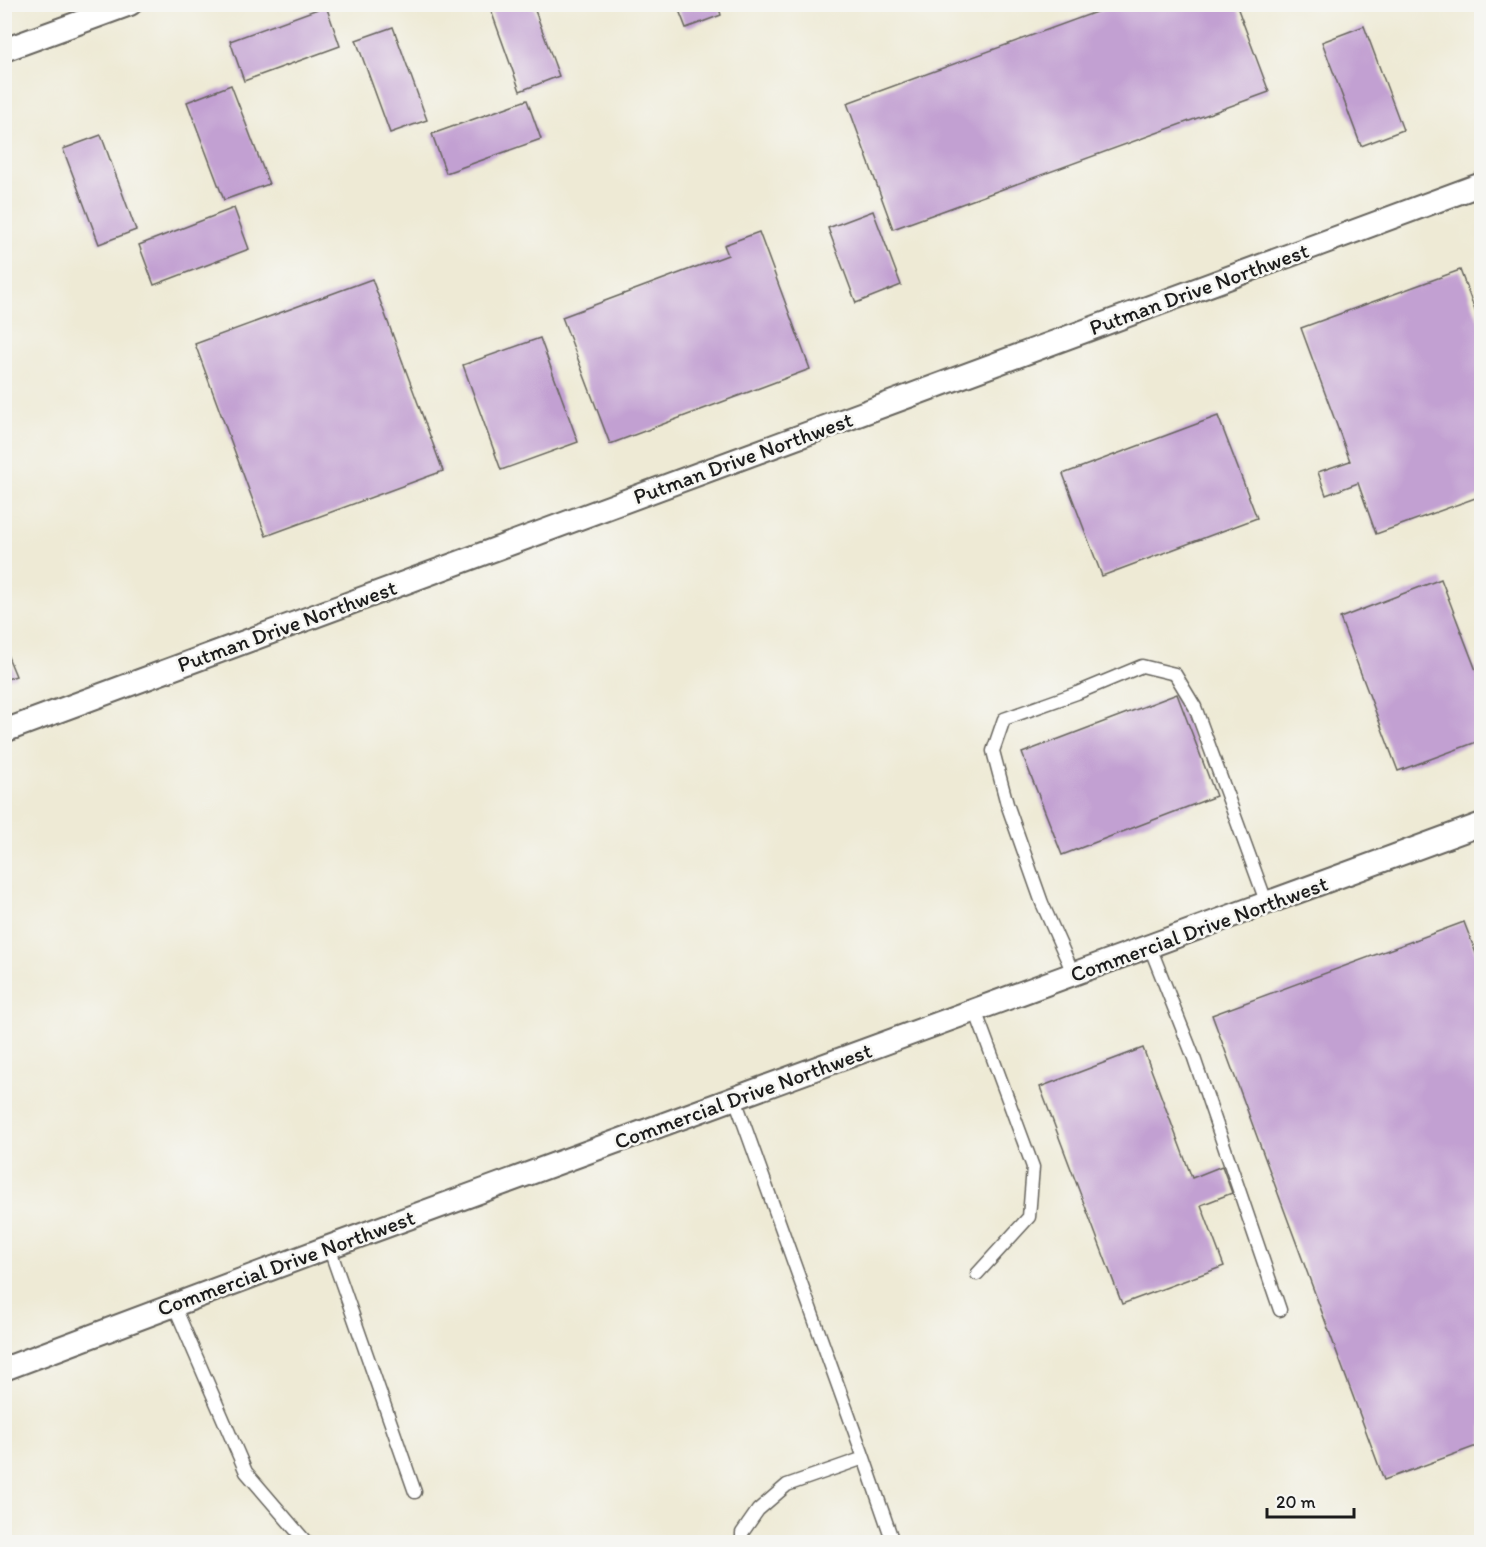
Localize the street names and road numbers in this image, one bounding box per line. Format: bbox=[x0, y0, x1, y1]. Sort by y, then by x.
street label: Putman Drive Northwest bbox=[1086, 237, 1312, 341]
street label: Putman Drive Northwest bbox=[630, 406, 856, 510]
street label: Putman Drive Northwest bbox=[174, 574, 400, 678]
street label: Commercial Drive Northwest bbox=[1067, 870, 1331, 988]
street label: Commercial Drive Northwest bbox=[611, 1037, 875, 1155]
street label: Commercial Drive Northwest bbox=[154, 1204, 418, 1322]

